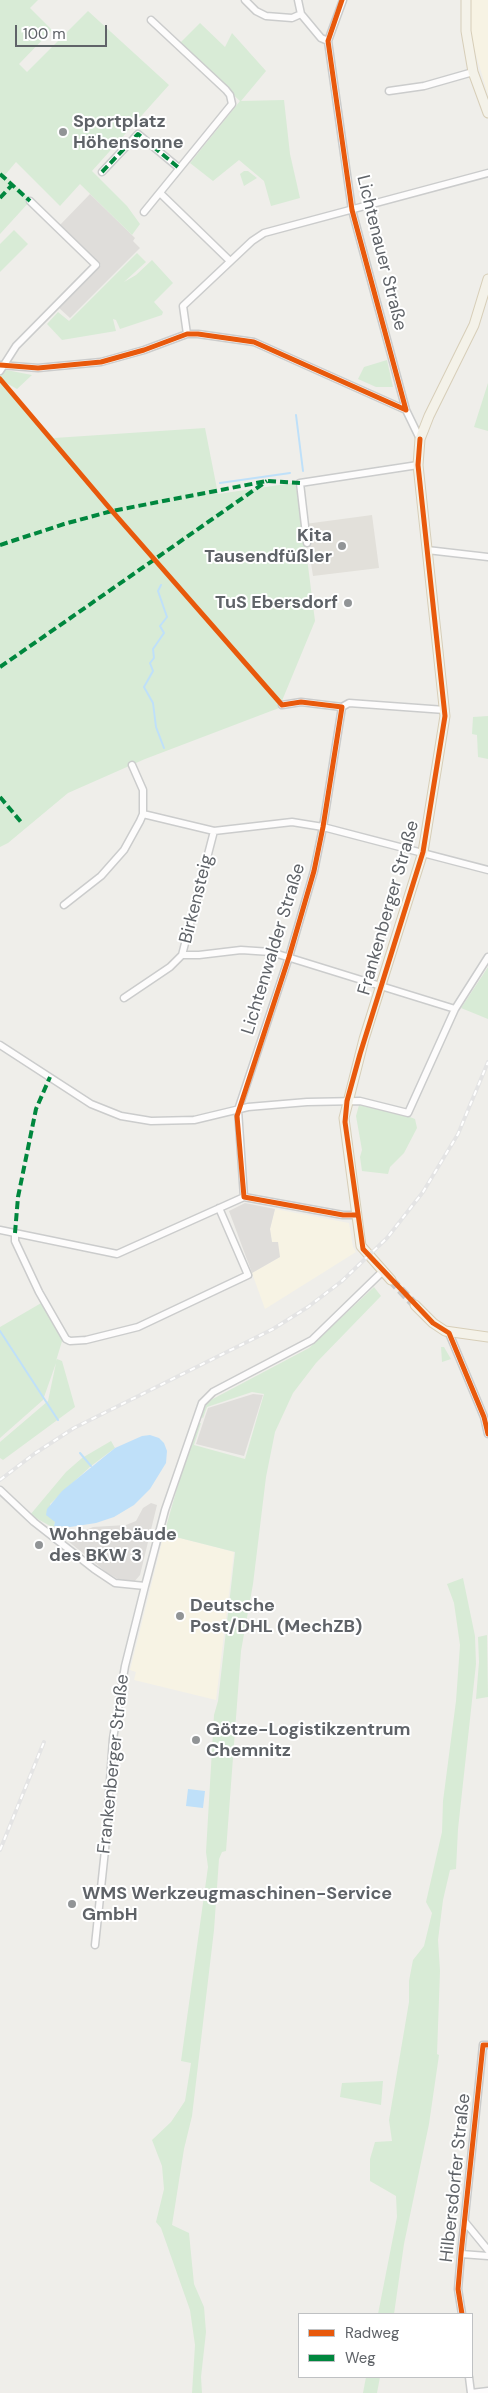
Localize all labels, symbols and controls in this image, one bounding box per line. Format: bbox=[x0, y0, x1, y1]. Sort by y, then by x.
scale bar bbox=[18, 15, 110, 47]
text: 100 m bbox=[23, 24, 66, 44]
place label: Sportplatz Höhensonne bbox=[73, 111, 184, 154]
marker: Sportplatz Höhensonne bbox=[57, 126, 69, 138]
street label: Lichtenauer Straße bbox=[351, 173, 411, 333]
place label: Kita Tausendfüßler bbox=[204, 525, 332, 568]
marker: Kita Tausendfüßler bbox=[336, 540, 348, 552]
place label: TuS Ebersdorf bbox=[215, 592, 338, 614]
marker: TuS Ebersdorf bbox=[342, 597, 354, 609]
street label: Frankenberger Straße bbox=[354, 818, 424, 998]
street label: Birkensteig bbox=[176, 852, 218, 946]
street label: Lichtenwalder Straße bbox=[238, 861, 310, 1037]
place label: Wohngebäude des BKW 3 bbox=[49, 1524, 177, 1566]
marker: Wohngebäude des BKW 3 bbox=[33, 1539, 45, 1551]
place label: Deutsche Post/DHL (MechZB) bbox=[190, 1595, 362, 1638]
marker: Deutsche Post/DHL (MechZB) bbox=[174, 1610, 186, 1622]
street label: Frankenberger Straße bbox=[94, 1673, 134, 1855]
place label: Götze-Logistikzentrum Chemnitz bbox=[206, 1719, 411, 1762]
marker: Götze-Logistikzentrum Chemnitz bbox=[190, 1734, 202, 1746]
place label: WMS Werkzeugmaschinen-Service GmbH bbox=[82, 1883, 392, 1926]
marker: WMS Werkzeugmaschinen-Service GmbH bbox=[66, 1898, 78, 1910]
street label: Hilbersdorfer Straße bbox=[436, 2093, 476, 2263]
legend bbox=[298, 2313, 473, 2378]
text: Radweg bbox=[345, 2323, 399, 2343]
text: Weg bbox=[345, 2348, 376, 2368]

